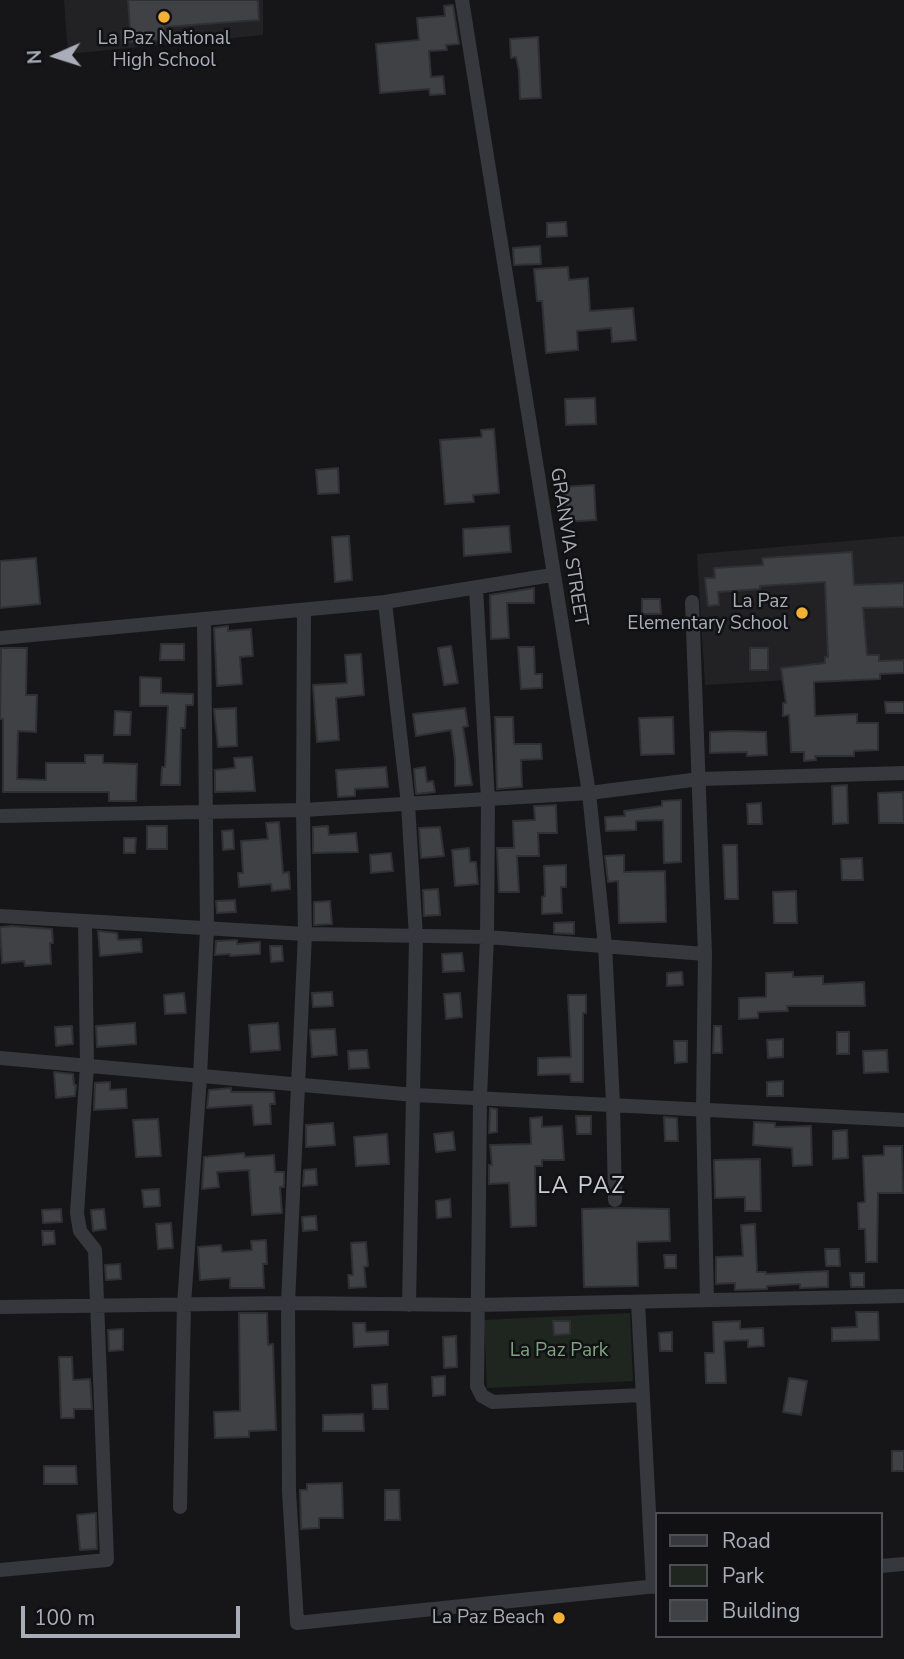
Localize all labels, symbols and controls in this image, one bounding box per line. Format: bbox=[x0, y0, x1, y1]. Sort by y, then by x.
marker: La Paz National High School bbox=[156, 9, 172, 25]
north arrow bbox=[21, 21, 91, 91]
place label: La Paz National High School bbox=[98, 28, 230, 72]
text: N bbox=[22, 49, 48, 65]
street label: GRANVIA STREET bbox=[544, 466, 592, 628]
place label: La Paz Elementary School bbox=[627, 591, 788, 635]
marker: La Paz Elementary School bbox=[794, 605, 810, 621]
district label: LA PAZ bbox=[538, 1173, 626, 1201]
park label: La Paz Park bbox=[510, 1340, 608, 1362]
legend bbox=[656, 1512, 883, 1638]
text: Road bbox=[722, 1527, 771, 1555]
text: Park bbox=[722, 1562, 764, 1590]
scale bar bbox=[24, 1592, 243, 1636]
text: Building bbox=[722, 1597, 800, 1625]
text: 100 m bbox=[34, 1604, 95, 1632]
place label: La Paz Beach bbox=[432, 1607, 545, 1629]
marker: La Paz Beach bbox=[551, 1610, 567, 1626]

